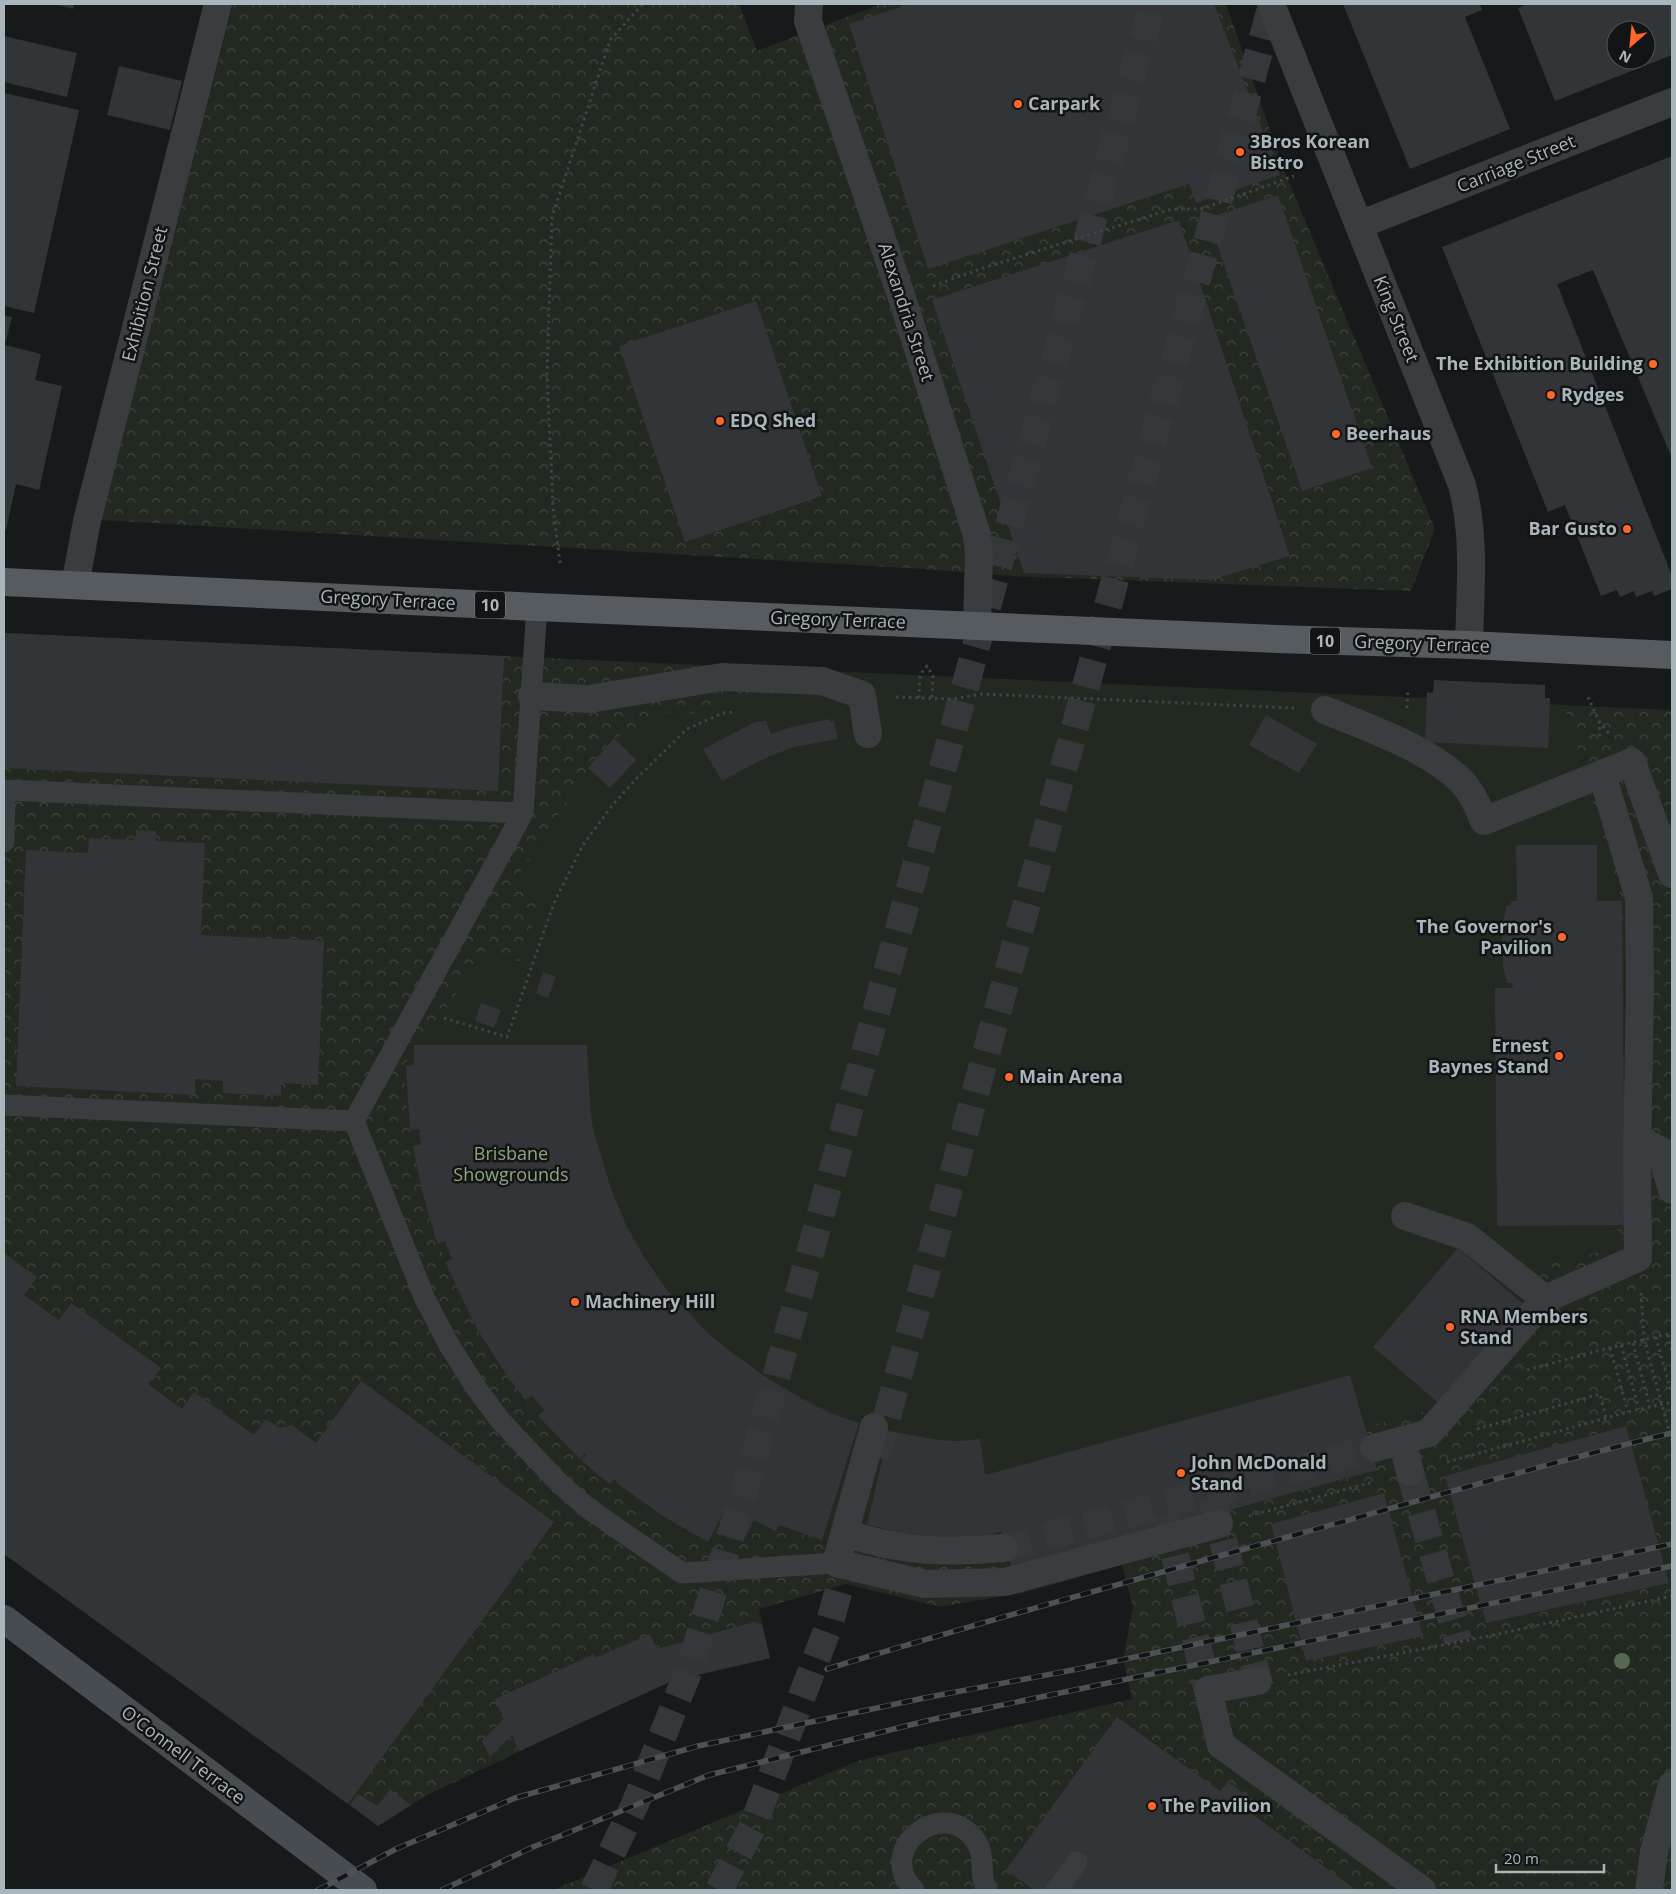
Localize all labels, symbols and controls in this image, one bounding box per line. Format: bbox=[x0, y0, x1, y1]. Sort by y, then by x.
north arrow bbox=[1606, 20, 1656, 70]
text: N bbox=[1615, 46, 1634, 68]
place label: Carpark bbox=[1028, 91, 1101, 115]
marker: Carpark bbox=[1012, 98, 1024, 110]
street label: Carriage Street bbox=[1453, 128, 1578, 198]
place label: 3Bros Korean Bistro bbox=[1250, 129, 1370, 174]
marker: 3Bros Korean Bistro bbox=[1234, 146, 1246, 158]
street label: Exhibition Street bbox=[116, 224, 172, 364]
street label: Alexandria Street bbox=[873, 239, 941, 384]
street label: King Street bbox=[1369, 272, 1425, 365]
place label: The Exhibition Building bbox=[1436, 351, 1643, 375]
marker: The Exhibition Building bbox=[1647, 358, 1659, 370]
place label: Rydges bbox=[1561, 382, 1624, 406]
marker: Rydges bbox=[1545, 389, 1557, 401]
place label: EDQ Shed bbox=[730, 408, 816, 432]
marker: EDQ Shed bbox=[714, 415, 726, 427]
place label: Beerhaus bbox=[1346, 421, 1431, 445]
marker: Beerhaus bbox=[1330, 428, 1342, 440]
place label: Bar Gusto bbox=[1528, 516, 1617, 540]
marker: Bar Gusto bbox=[1621, 523, 1633, 535]
street label: Gregory Terrace bbox=[320, 583, 456, 615]
road number: 10 bbox=[475, 592, 505, 618]
street label: Gregory Terrace bbox=[770, 605, 906, 633]
road number: 10 bbox=[1310, 627, 1340, 654]
street label: Gregory Terrace bbox=[1354, 629, 1490, 657]
place label: The Governor's Pavilion bbox=[1416, 914, 1552, 959]
marker: The Governor's Pavilion bbox=[1556, 931, 1568, 943]
place label: Ernest Baynes Stand bbox=[1428, 1033, 1549, 1078]
marker: Ernest Baynes Stand bbox=[1553, 1050, 1565, 1062]
place label: Main Arena bbox=[1019, 1064, 1123, 1088]
marker: Main Arena bbox=[1003, 1071, 1015, 1083]
park label: Brisbane Showgrounds bbox=[453, 1141, 569, 1186]
place label: Machinery Hill bbox=[585, 1289, 715, 1313]
marker: Machinery Hill bbox=[569, 1296, 581, 1308]
place label: RNA Members Stand bbox=[1460, 1304, 1588, 1349]
marker: RNA Members Stand bbox=[1444, 1321, 1456, 1333]
place label: John McDonald Stand bbox=[1189, 1450, 1327, 1495]
marker: John McDonald Stand bbox=[1175, 1467, 1187, 1479]
street label: O'Connell Terrace bbox=[117, 1700, 251, 1809]
place label: The Pavilion bbox=[1162, 1793, 1271, 1817]
marker: The Pavilion bbox=[1146, 1800, 1158, 1812]
scale bar bbox=[1496, 1842, 1604, 1874]
text: 20 m bbox=[1504, 1848, 1539, 1868]

